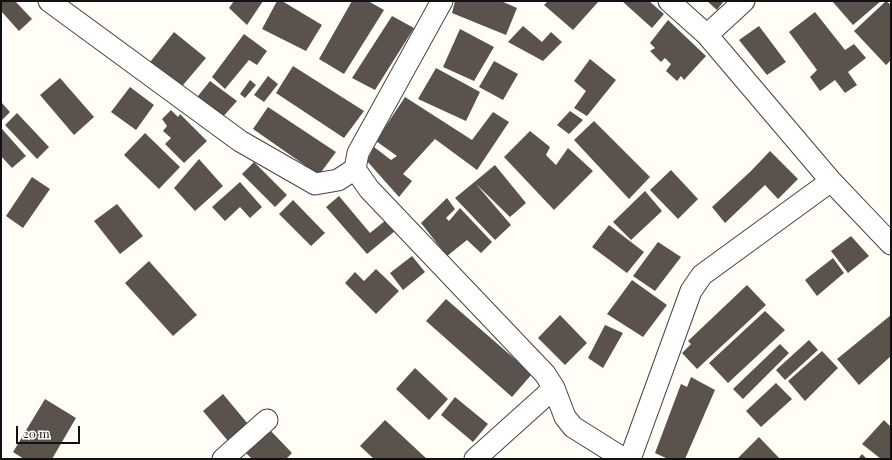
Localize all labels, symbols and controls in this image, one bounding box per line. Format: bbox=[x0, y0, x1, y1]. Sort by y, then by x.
scale bar bbox=[18, 418, 82, 444]
text: 20 m bbox=[23, 425, 50, 441]

